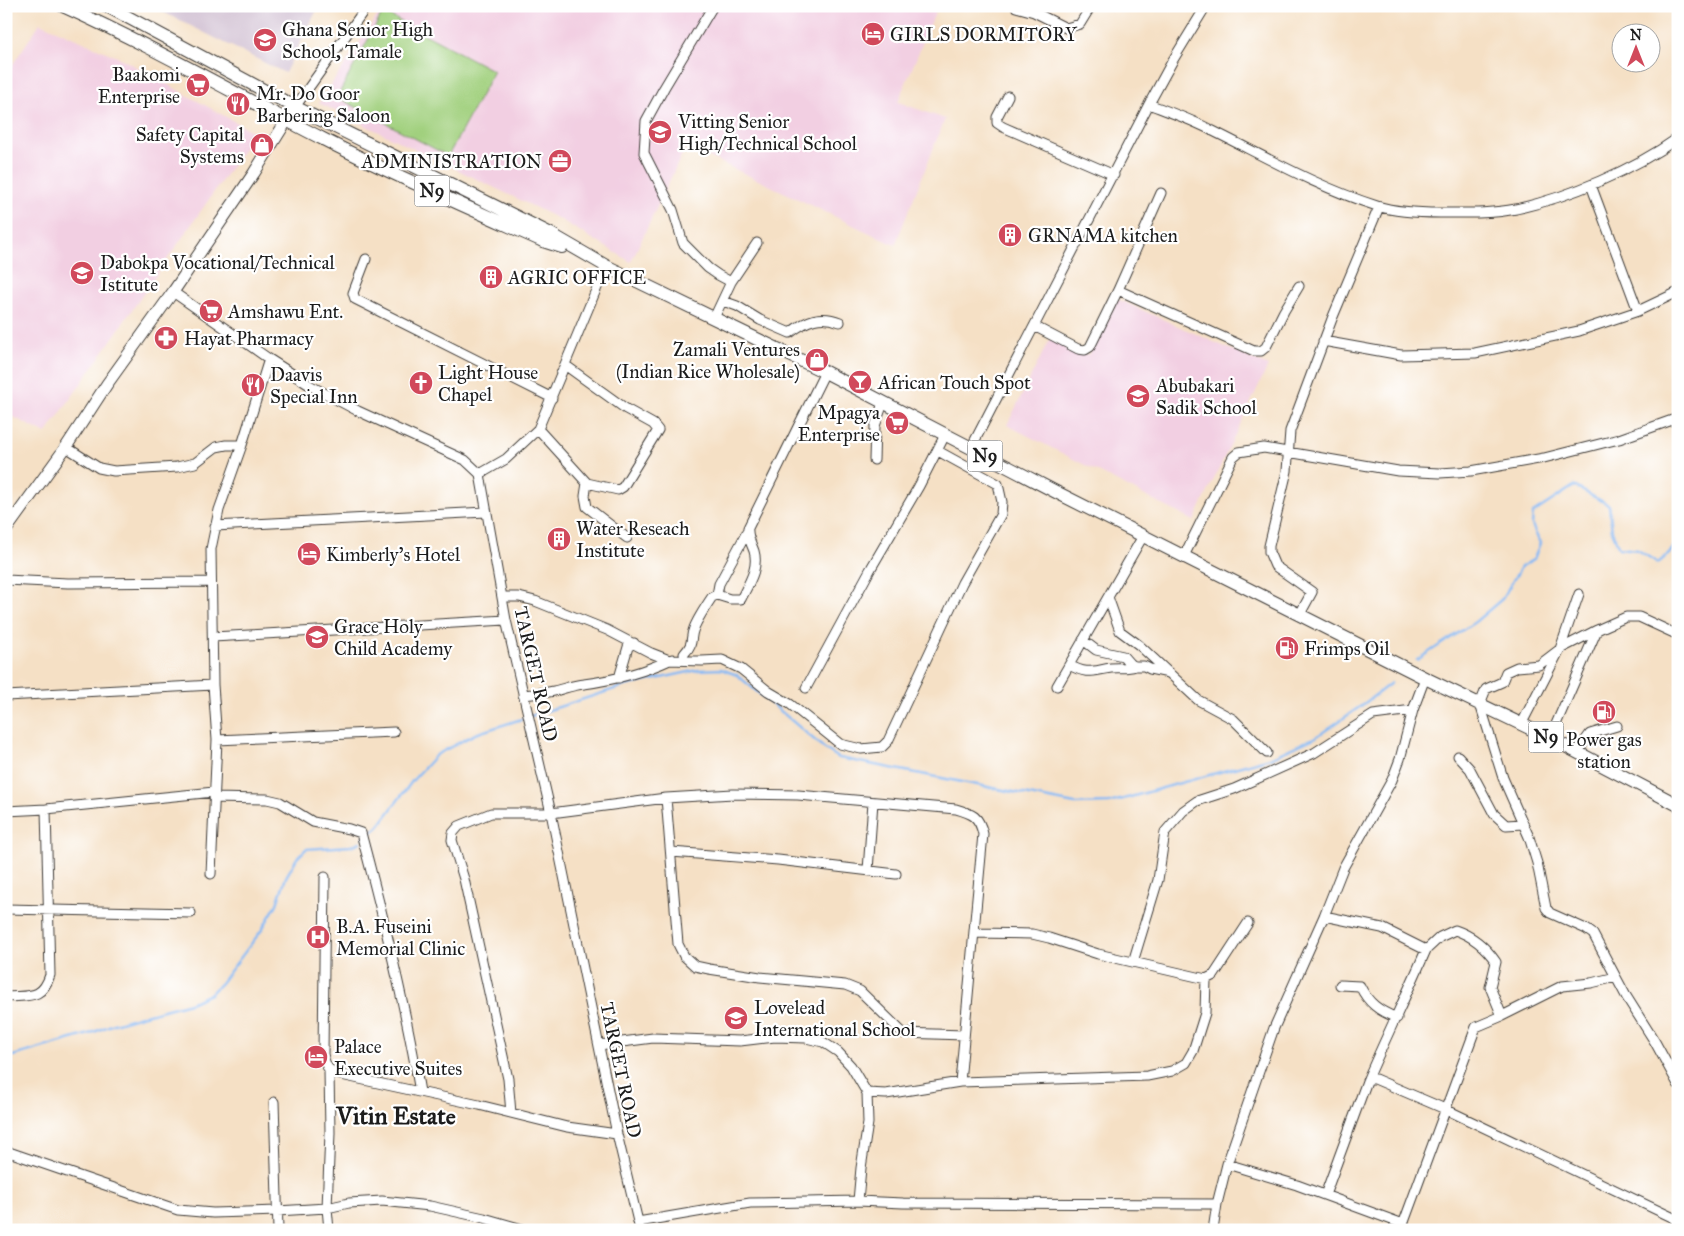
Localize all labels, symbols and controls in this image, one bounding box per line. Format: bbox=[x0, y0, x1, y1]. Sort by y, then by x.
place label: Ghana Senior High School, Tamale bbox=[282, 18, 434, 63]
hotel icon: GIRLS DORMITORY bbox=[860, 21, 886, 47]
north arrow bbox=[1612, 22, 1662, 72]
place label: GIRLS DORMITORY bbox=[890, 23, 1078, 46]
school or university icon: Ghana Senior High School, Tamale bbox=[252, 27, 278, 53]
text: N bbox=[1630, 27, 1642, 44]
place label: Baakomi Enterprise bbox=[98, 63, 180, 108]
supermarket icon: Baakomi Enterprise bbox=[185, 72, 211, 98]
place label: Mr. Do Goor Barbering Saloon bbox=[256, 82, 390, 128]
restaurant icon: Mr. Do Goor Barbering Saloon bbox=[225, 91, 251, 117]
place label: Vitting Senior High/Technical School bbox=[677, 110, 858, 156]
school or university icon: Vitting Senior High/Technical School bbox=[647, 119, 673, 145]
place label: Safety Capital Systems bbox=[136, 123, 245, 168]
shop icon: Safety Capital Systems bbox=[249, 132, 275, 158]
office icon: ADMINISTRATION bbox=[547, 148, 573, 174]
place label: ADMINISTRATION bbox=[361, 150, 542, 173]
road number: N9 bbox=[414, 176, 450, 207]
building icon: GRNAMA kitchen bbox=[997, 222, 1023, 248]
place label: GRNAMA kitchen bbox=[1028, 224, 1178, 247]
place label: Dabokpa Vocational/Technical Istitute bbox=[100, 251, 336, 296]
school or university icon: Dabokpa Vocational/Technical Istitute bbox=[69, 260, 95, 286]
building icon: AGRIC OFFICE bbox=[478, 264, 504, 290]
place label: AGRIC OFFICE bbox=[507, 266, 646, 289]
supermarket icon: Amshawu Ent. bbox=[198, 298, 224, 324]
place label: Amshawu Ent. bbox=[227, 300, 343, 323]
pharmacy icon: Hayat Pharmacy bbox=[153, 325, 179, 351]
place label: Hayat Pharmacy bbox=[184, 327, 314, 350]
place label: Zamali Ventures (Indian Rice Wholesale) bbox=[616, 338, 800, 384]
shop icon: Zamali Ventures (Indian Rice Wholesale) bbox=[804, 347, 830, 373]
place label: Light House Chapel bbox=[438, 361, 538, 406]
place label: Daavis Special Inn bbox=[270, 363, 358, 408]
bar icon: African Touch Spot bbox=[847, 369, 873, 395]
church icon: Light House Chapel bbox=[408, 370, 434, 396]
place label: African Touch Spot bbox=[877, 371, 1031, 394]
restaurant icon: Daavis Special Inn bbox=[240, 372, 266, 398]
place label: Abubakari Sadik School bbox=[1155, 374, 1257, 419]
school or university icon: Abubakari Sadik School bbox=[1125, 383, 1151, 409]
place label: Mpagya Enterprise bbox=[798, 401, 881, 446]
supermarket icon: Mpagya Enterprise bbox=[884, 410, 910, 436]
road number: N9 bbox=[968, 441, 1002, 472]
place label: Water Reseach Institute bbox=[576, 517, 690, 562]
building icon: Water Reseach Institute bbox=[546, 526, 572, 552]
hotel icon: Kimberly's Hotel bbox=[296, 541, 322, 567]
place label: Kimberly's Hotel bbox=[326, 543, 461, 566]
street label: TARGET ROAD bbox=[509, 604, 563, 744]
place label: Grace Holy Child Academy bbox=[334, 615, 453, 660]
school or university icon: Grace Holy Child Academy bbox=[304, 624, 330, 650]
fuel station icon: Frimps Oil bbox=[1274, 635, 1300, 661]
place label: Frimps Oil bbox=[1304, 637, 1391, 660]
fuel station icon: Power gas station bbox=[1591, 699, 1617, 725]
road number: N9 bbox=[1528, 722, 1564, 752]
place label: Power gas station bbox=[1566, 728, 1642, 773]
place label: B.A. Fuseini Memorial Clinic bbox=[336, 915, 465, 960]
hospital icon: B.A. Fuseini Memorial Clinic bbox=[305, 924, 331, 950]
place label: Lovelead International School bbox=[754, 996, 916, 1041]
street label: TARGET ROAD bbox=[595, 1000, 647, 1140]
school or university icon: Lovelead International School bbox=[723, 1005, 749, 1031]
place label: Palace Executive Suites bbox=[334, 1035, 462, 1080]
hotel icon: Palace Executive Suites bbox=[303, 1044, 329, 1070]
district label: Vitin Estate bbox=[335, 1101, 456, 1131]

